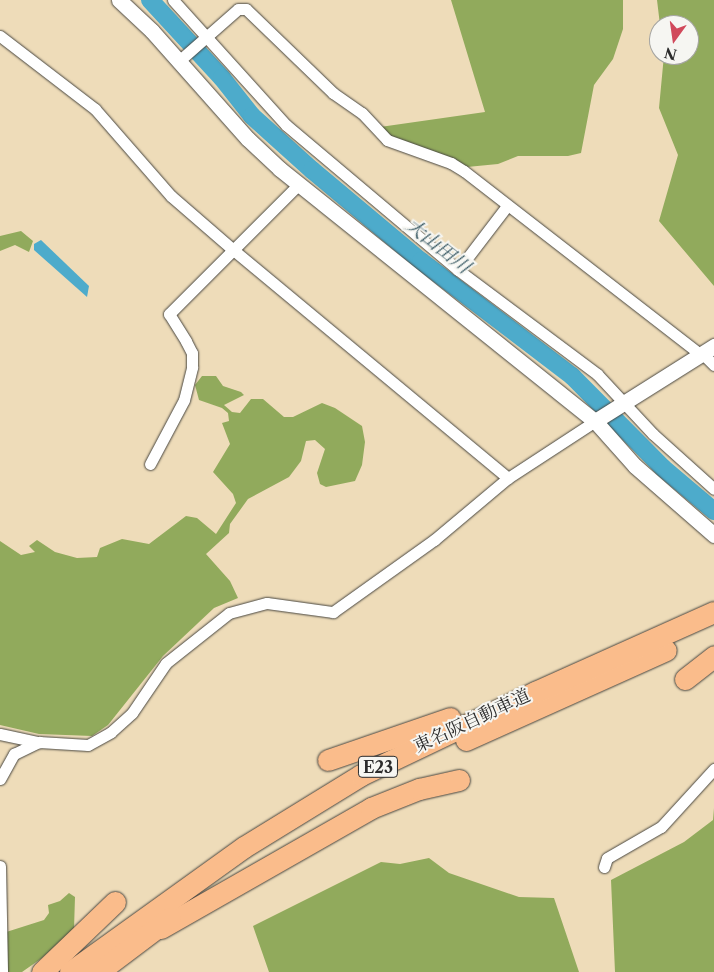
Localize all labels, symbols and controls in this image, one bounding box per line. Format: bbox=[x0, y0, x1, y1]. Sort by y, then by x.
north arrow bbox=[649, 15, 699, 65]
text: N bbox=[663, 43, 679, 64]
water label: 大山田川 bbox=[401, 214, 475, 278]
street label: 東名阪自動車道 bbox=[410, 685, 534, 757]
road number: E23 bbox=[357, 754, 399, 780]

